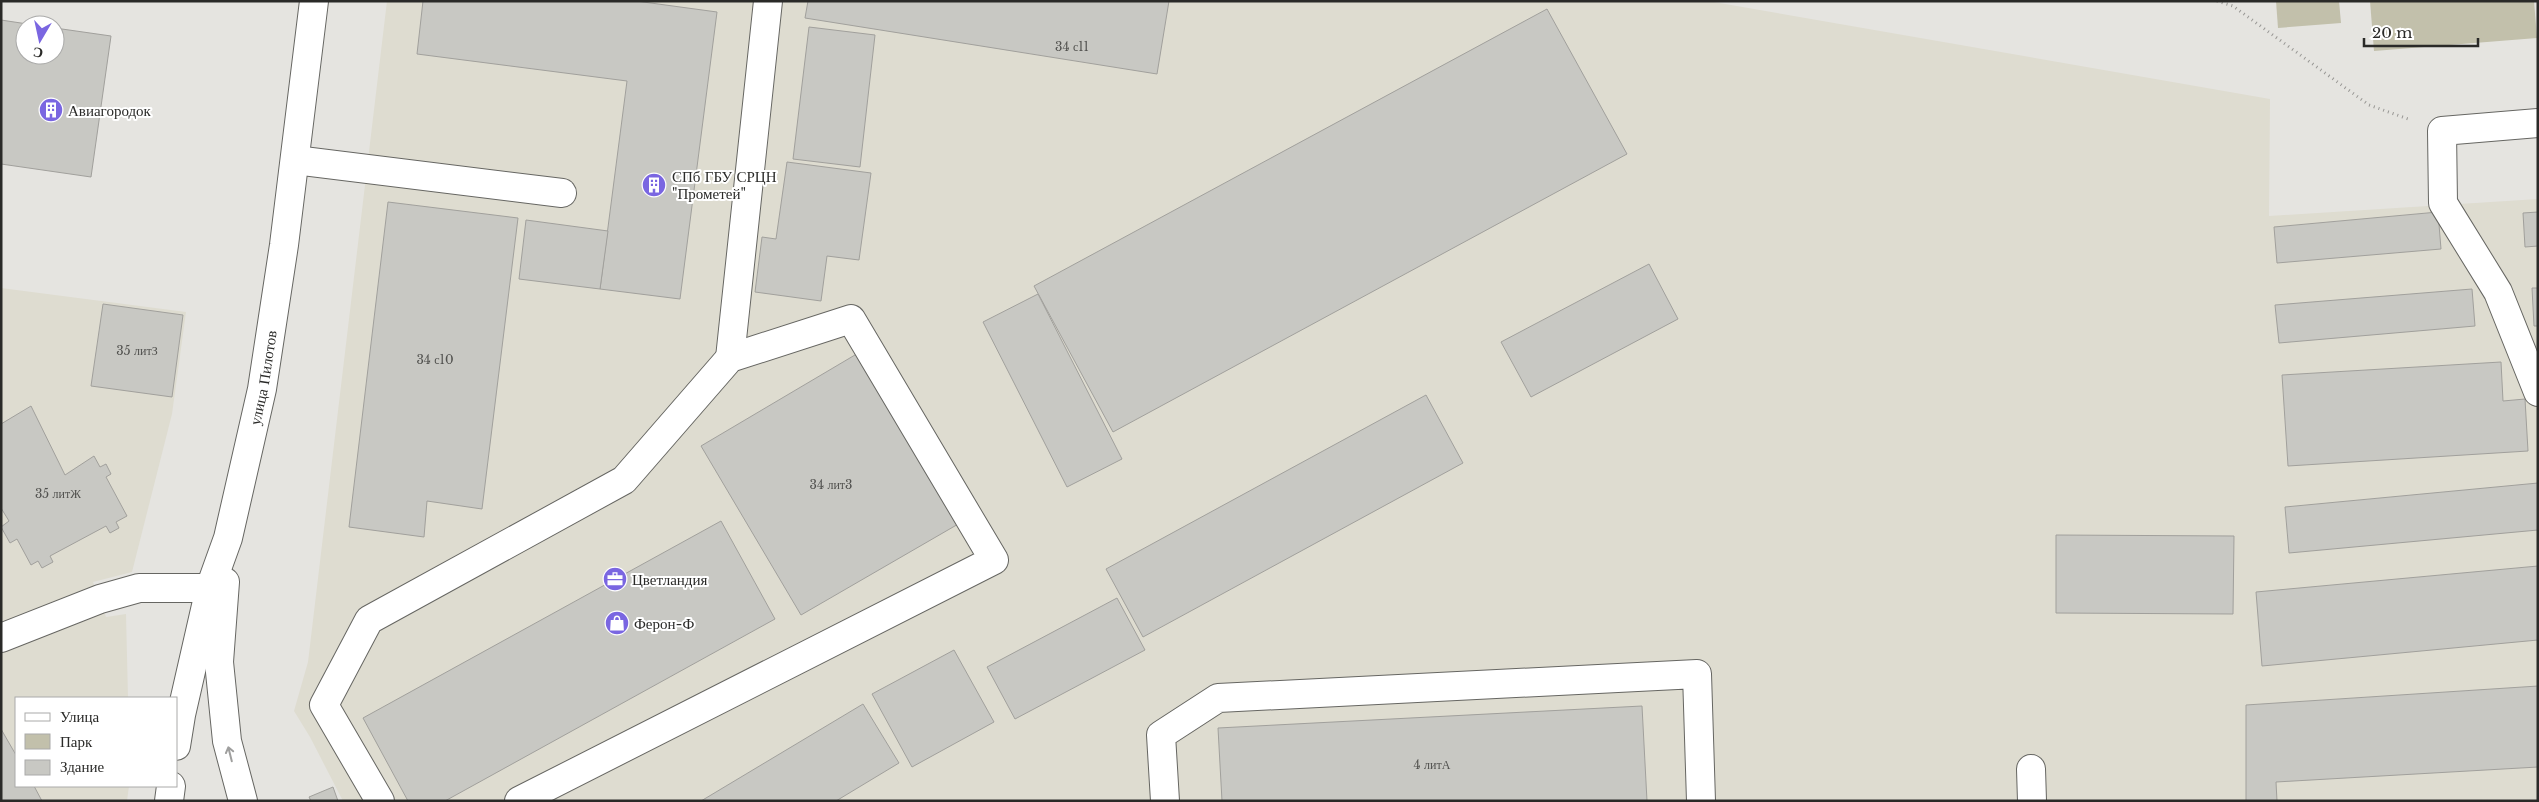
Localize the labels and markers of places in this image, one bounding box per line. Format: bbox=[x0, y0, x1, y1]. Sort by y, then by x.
building icon: Авиагородок bbox=[38, 97, 64, 123]
place label: Авиагородок bbox=[68, 101, 152, 120]
place label: СПб ГБУ СРЦН "Прометей" bbox=[672, 167, 777, 203]
building icon: СПб ГБУ СРЦН "Прометей" bbox=[641, 172, 667, 198]
office icon: Цветландия bbox=[602, 566, 628, 592]
place label: Цветландия bbox=[632, 570, 707, 589]
shop icon: Ферон-Ф bbox=[604, 610, 630, 636]
place label: Ферон-Ф bbox=[634, 614, 694, 633]

